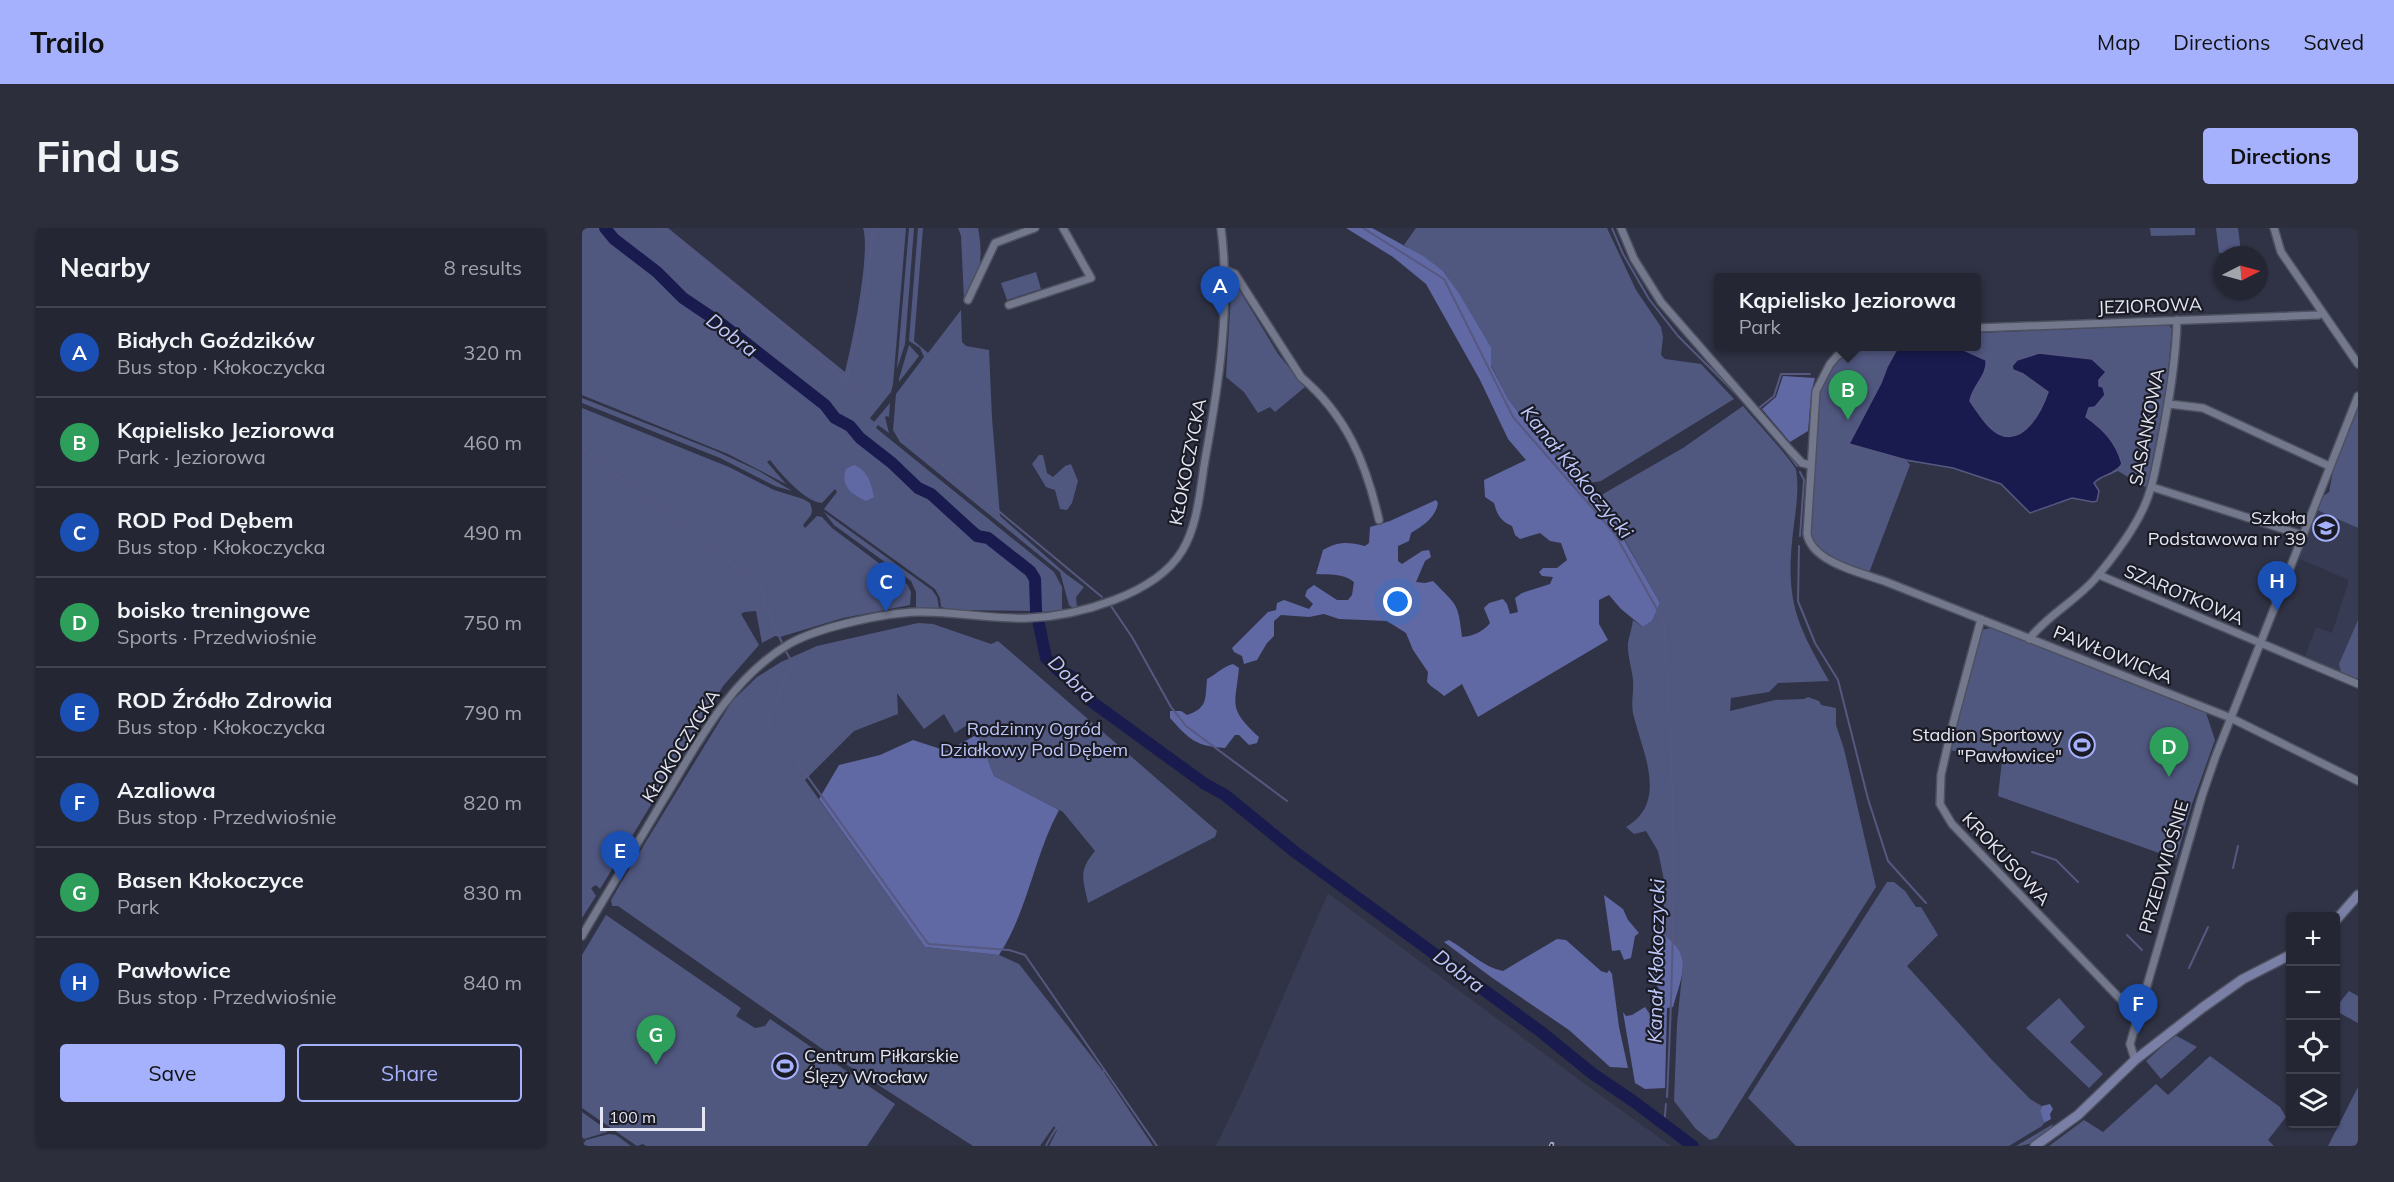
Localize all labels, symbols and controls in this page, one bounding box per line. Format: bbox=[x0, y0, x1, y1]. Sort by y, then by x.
text: Trailo bbox=[30, 25, 105, 60]
text: Map bbox=[2097, 29, 2140, 55]
text: Directions bbox=[2173, 29, 2270, 55]
text: Saved bbox=[2303, 29, 2364, 55]
button: Directions bbox=[2203, 128, 2358, 184]
text: Find us bbox=[36, 130, 180, 183]
north arrow bbox=[2214, 246, 2268, 300]
text: Nearby bbox=[60, 251, 150, 284]
text: 8 results bbox=[444, 255, 522, 280]
pin: A bbox=[1200, 266, 1240, 316]
popup bbox=[1714, 273, 1981, 351]
text: Kąpielisko Jeziorowa bbox=[1739, 286, 1956, 314]
street label: JEZIOROWA bbox=[2098, 292, 2202, 319]
water label: Dobra bbox=[702, 307, 763, 362]
text: Park bbox=[1739, 314, 1781, 339]
text: Białych Goździków bbox=[117, 326, 315, 354]
text: A bbox=[72, 340, 87, 365]
text: 320 m bbox=[463, 340, 522, 365]
text: Bus stop · Kłokoczycka bbox=[117, 354, 326, 379]
street label: SASANKOWA bbox=[2124, 366, 2169, 487]
pin: B bbox=[1828, 370, 1868, 420]
street label: KŁOKOCZYCKA bbox=[1164, 397, 1211, 527]
water label: Kanał Kłokoczycki bbox=[1516, 400, 1639, 544]
text: Kąpielisko Jeziorowa bbox=[117, 416, 335, 444]
text: B bbox=[73, 430, 86, 455]
text: 460 m bbox=[463, 430, 522, 455]
text: Park · Jeziorowa bbox=[117, 444, 266, 469]
text: ROD Pod Dębem bbox=[117, 506, 294, 534]
place label: Szkoła Podstawowa nr 39 bbox=[2148, 506, 2306, 550]
school or university icon: Szkoła Podstawowa nr 39 bbox=[2311, 513, 2341, 543]
text: C bbox=[73, 520, 86, 545]
text: 490 m bbox=[463, 520, 522, 545]
text: Bus stop · Kłokoczycka bbox=[117, 534, 326, 559]
street label: SZAROTKOWA bbox=[2121, 559, 2248, 630]
pin: C bbox=[866, 562, 906, 612]
pin: H bbox=[2258, 562, 2296, 611]
your location bbox=[1383, 587, 1412, 616]
text: boisko treningowe bbox=[117, 596, 310, 624]
text: D bbox=[72, 610, 87, 635]
text: 750 m bbox=[463, 610, 522, 635]
street label: PAWŁOWICKA bbox=[2050, 620, 2176, 689]
text: Sports · Przedwiośnie bbox=[117, 624, 317, 649]
water label: Dobra bbox=[1043, 649, 1102, 708]
street label: KŁOKOCZYCKA bbox=[637, 685, 724, 806]
text: ROD Źródło Zdrowia bbox=[117, 686, 333, 714]
text: E bbox=[74, 700, 85, 725]
text: 790 m bbox=[463, 700, 522, 725]
text: Bus stop · Kłokoczycka bbox=[117, 714, 326, 739]
park label: Rodzinny Ogród Działkowy Pod Dębem bbox=[940, 717, 1128, 761]
place label: Stadion Sportowy "Pawłowice" bbox=[1912, 723, 2062, 767]
pin: D bbox=[2150, 728, 2188, 777]
sports icon: Stadion Sportowy "Pawłowice" bbox=[2067, 730, 2097, 760]
text: Azaliowa bbox=[117, 776, 216, 804]
text: F bbox=[74, 790, 85, 815]
text: 820 m bbox=[463, 790, 522, 815]
street label: PRZEDWIOŚNIE bbox=[2134, 798, 2193, 936]
text: Bus stop · Przedwiośnie bbox=[117, 804, 337, 829]
street label: KROKUSOWA bbox=[1957, 807, 2055, 910]
pin: E bbox=[600, 832, 639, 881]
text: Basen Kłokoczyce bbox=[117, 866, 304, 894]
water label: Kanał Kłokoczycki bbox=[1642, 878, 1669, 1043]
text: G bbox=[72, 880, 87, 905]
text: 830 m bbox=[463, 880, 522, 905]
text: Park bbox=[117, 894, 159, 919]
map controls bbox=[2286, 912, 2340, 1128]
button: + bbox=[2286, 912, 2340, 966]
water label: Dobra bbox=[1429, 943, 1490, 998]
text: Pawłowice bbox=[117, 956, 231, 984]
button: − bbox=[2286, 966, 2340, 1020]
text: H bbox=[72, 970, 87, 995]
text: 840 m bbox=[463, 970, 522, 995]
text: Bus stop · Przedwiośnie bbox=[117, 984, 337, 1009]
pin: F bbox=[2118, 984, 2158, 1034]
pin: G bbox=[636, 1016, 676, 1065]
button: locate bbox=[2286, 1020, 2340, 1074]
button: Save bbox=[60, 1044, 285, 1102]
button: Share bbox=[297, 1044, 522, 1102]
place label: Centrum Piłkarskie Ślęzy Wrocław bbox=[804, 1044, 959, 1088]
sports icon: Centrum Piłkarskie Ślęzy Wrocław bbox=[770, 1051, 800, 1081]
button: layers bbox=[2286, 1074, 2340, 1128]
scale bar bbox=[600, 1104, 705, 1132]
text: 100 m bbox=[609, 1107, 656, 1127]

